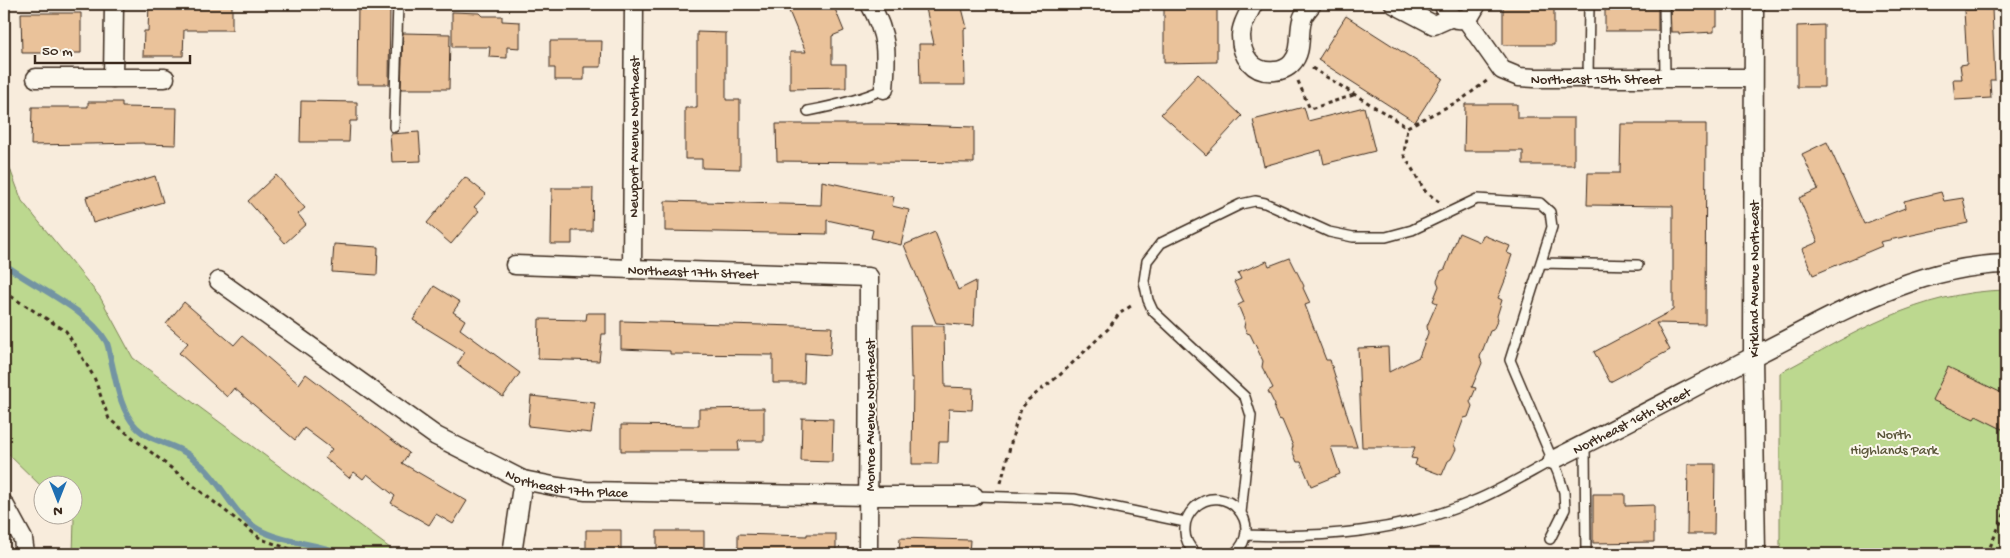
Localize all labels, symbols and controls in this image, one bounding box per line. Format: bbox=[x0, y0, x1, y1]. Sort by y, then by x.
scale bar bbox=[35, 32, 190, 64]
text: 50 m bbox=[42, 43, 73, 61]
street label: Newport Avenue Northeast bbox=[626, 55, 645, 218]
street label: Northeast 15th Street bbox=[1531, 72, 1663, 89]
street label: Kirkland Avenue Northeast bbox=[1747, 199, 1764, 357]
street label: Northeast 17th Street bbox=[627, 263, 760, 284]
street label: Monroe Avenue Northeast bbox=[863, 338, 880, 491]
street label: Northeast 16th Street bbox=[1571, 384, 1695, 460]
park label: North Highlands Park bbox=[1850, 427, 1939, 460]
street label: Northeast 17th Place bbox=[502, 466, 629, 503]
north arrow bbox=[32, 476, 82, 526]
text: N bbox=[53, 502, 63, 519]

